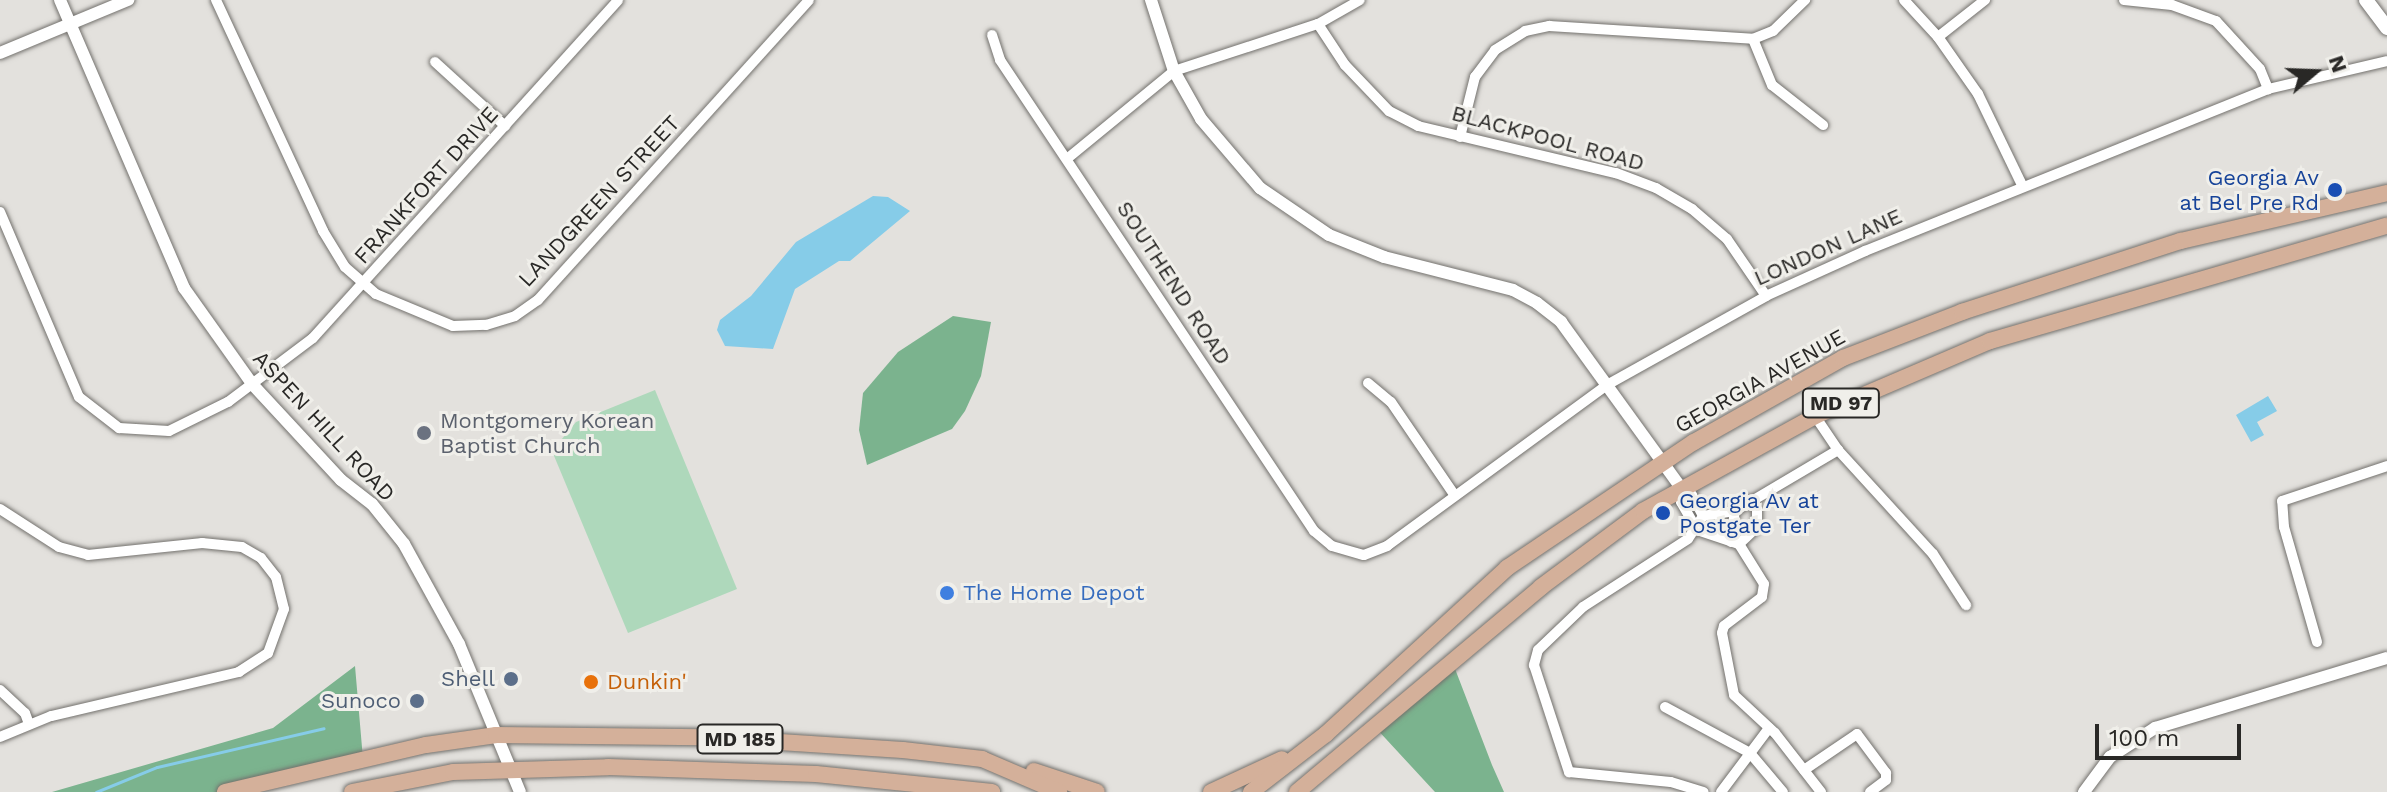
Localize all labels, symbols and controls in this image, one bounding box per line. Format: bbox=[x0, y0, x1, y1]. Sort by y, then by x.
north arrow bbox=[2275, 32, 2355, 112]
text: N bbox=[2324, 52, 2353, 76]
street label: BLACKPOOL ROAD bbox=[1449, 100, 1647, 176]
street label: FRANKFORT DRIVE bbox=[348, 101, 504, 269]
street label: LANDGREEN STREET bbox=[513, 110, 685, 292]
place label: Georgia Av at Bel Pre Rd bbox=[2179, 164, 2319, 216]
marker: Georgia Av at Bel Pre Rd bbox=[2326, 181, 2344, 199]
street label: SOUTHEND ROAD bbox=[1111, 196, 1237, 370]
street label: LONDON LANE bbox=[1750, 203, 1906, 291]
street label: GEORGIA AVENUE bbox=[1670, 323, 1850, 439]
street label: ASPEN HILL ROAD bbox=[247, 345, 401, 507]
road number: MD 97 bbox=[1801, 387, 1881, 419]
place label: Montgomery Korean Baptist Church bbox=[440, 407, 655, 458]
marker: Montgomery Korean Baptist Church bbox=[415, 424, 433, 442]
place label: Georgia Av at Postgate Ter bbox=[1679, 487, 1821, 538]
marker: Georgia Av at Postgate Ter bbox=[1654, 504, 1672, 522]
place label: The Home Depot bbox=[963, 580, 1145, 606]
marker: The Home Depot bbox=[938, 584, 956, 602]
place label: Shell bbox=[441, 666, 495, 692]
place label: Dunkin' bbox=[607, 669, 687, 695]
marker: Shell bbox=[502, 670, 520, 688]
marker: Dunkin' bbox=[582, 673, 600, 691]
place label: Sunoco bbox=[321, 688, 401, 714]
marker: Sunoco bbox=[408, 692, 426, 710]
scale bar bbox=[2099, 708, 2245, 758]
road number: MD 185 bbox=[696, 723, 784, 755]
text: 100 m bbox=[2109, 724, 2179, 752]

